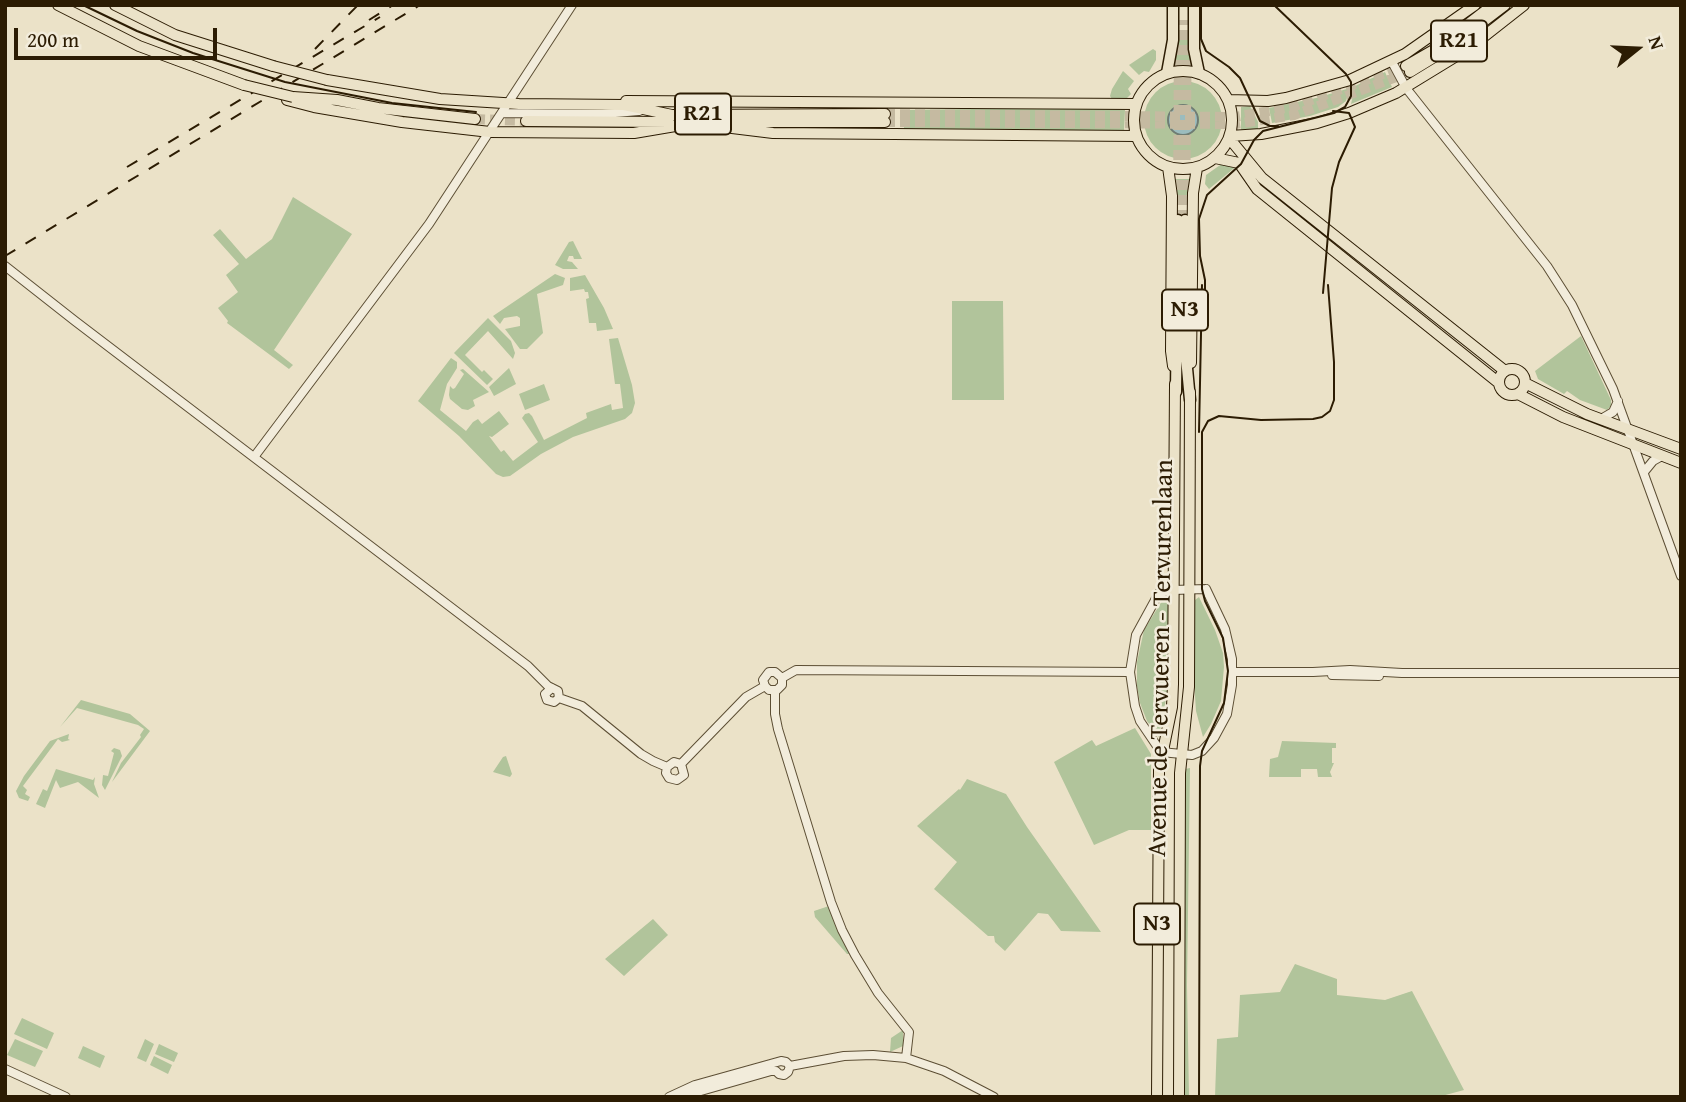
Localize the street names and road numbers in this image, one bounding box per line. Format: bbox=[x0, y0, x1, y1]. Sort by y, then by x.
road number: R21 bbox=[1431, 20, 1487, 61]
road number: R21 bbox=[675, 93, 731, 134]
road number: N3 bbox=[1162, 290, 1208, 330]
street label: Avenue de Tervueren - Tervurenlaan bbox=[1143, 459, 1181, 857]
road number: N3 bbox=[1134, 904, 1180, 944]

